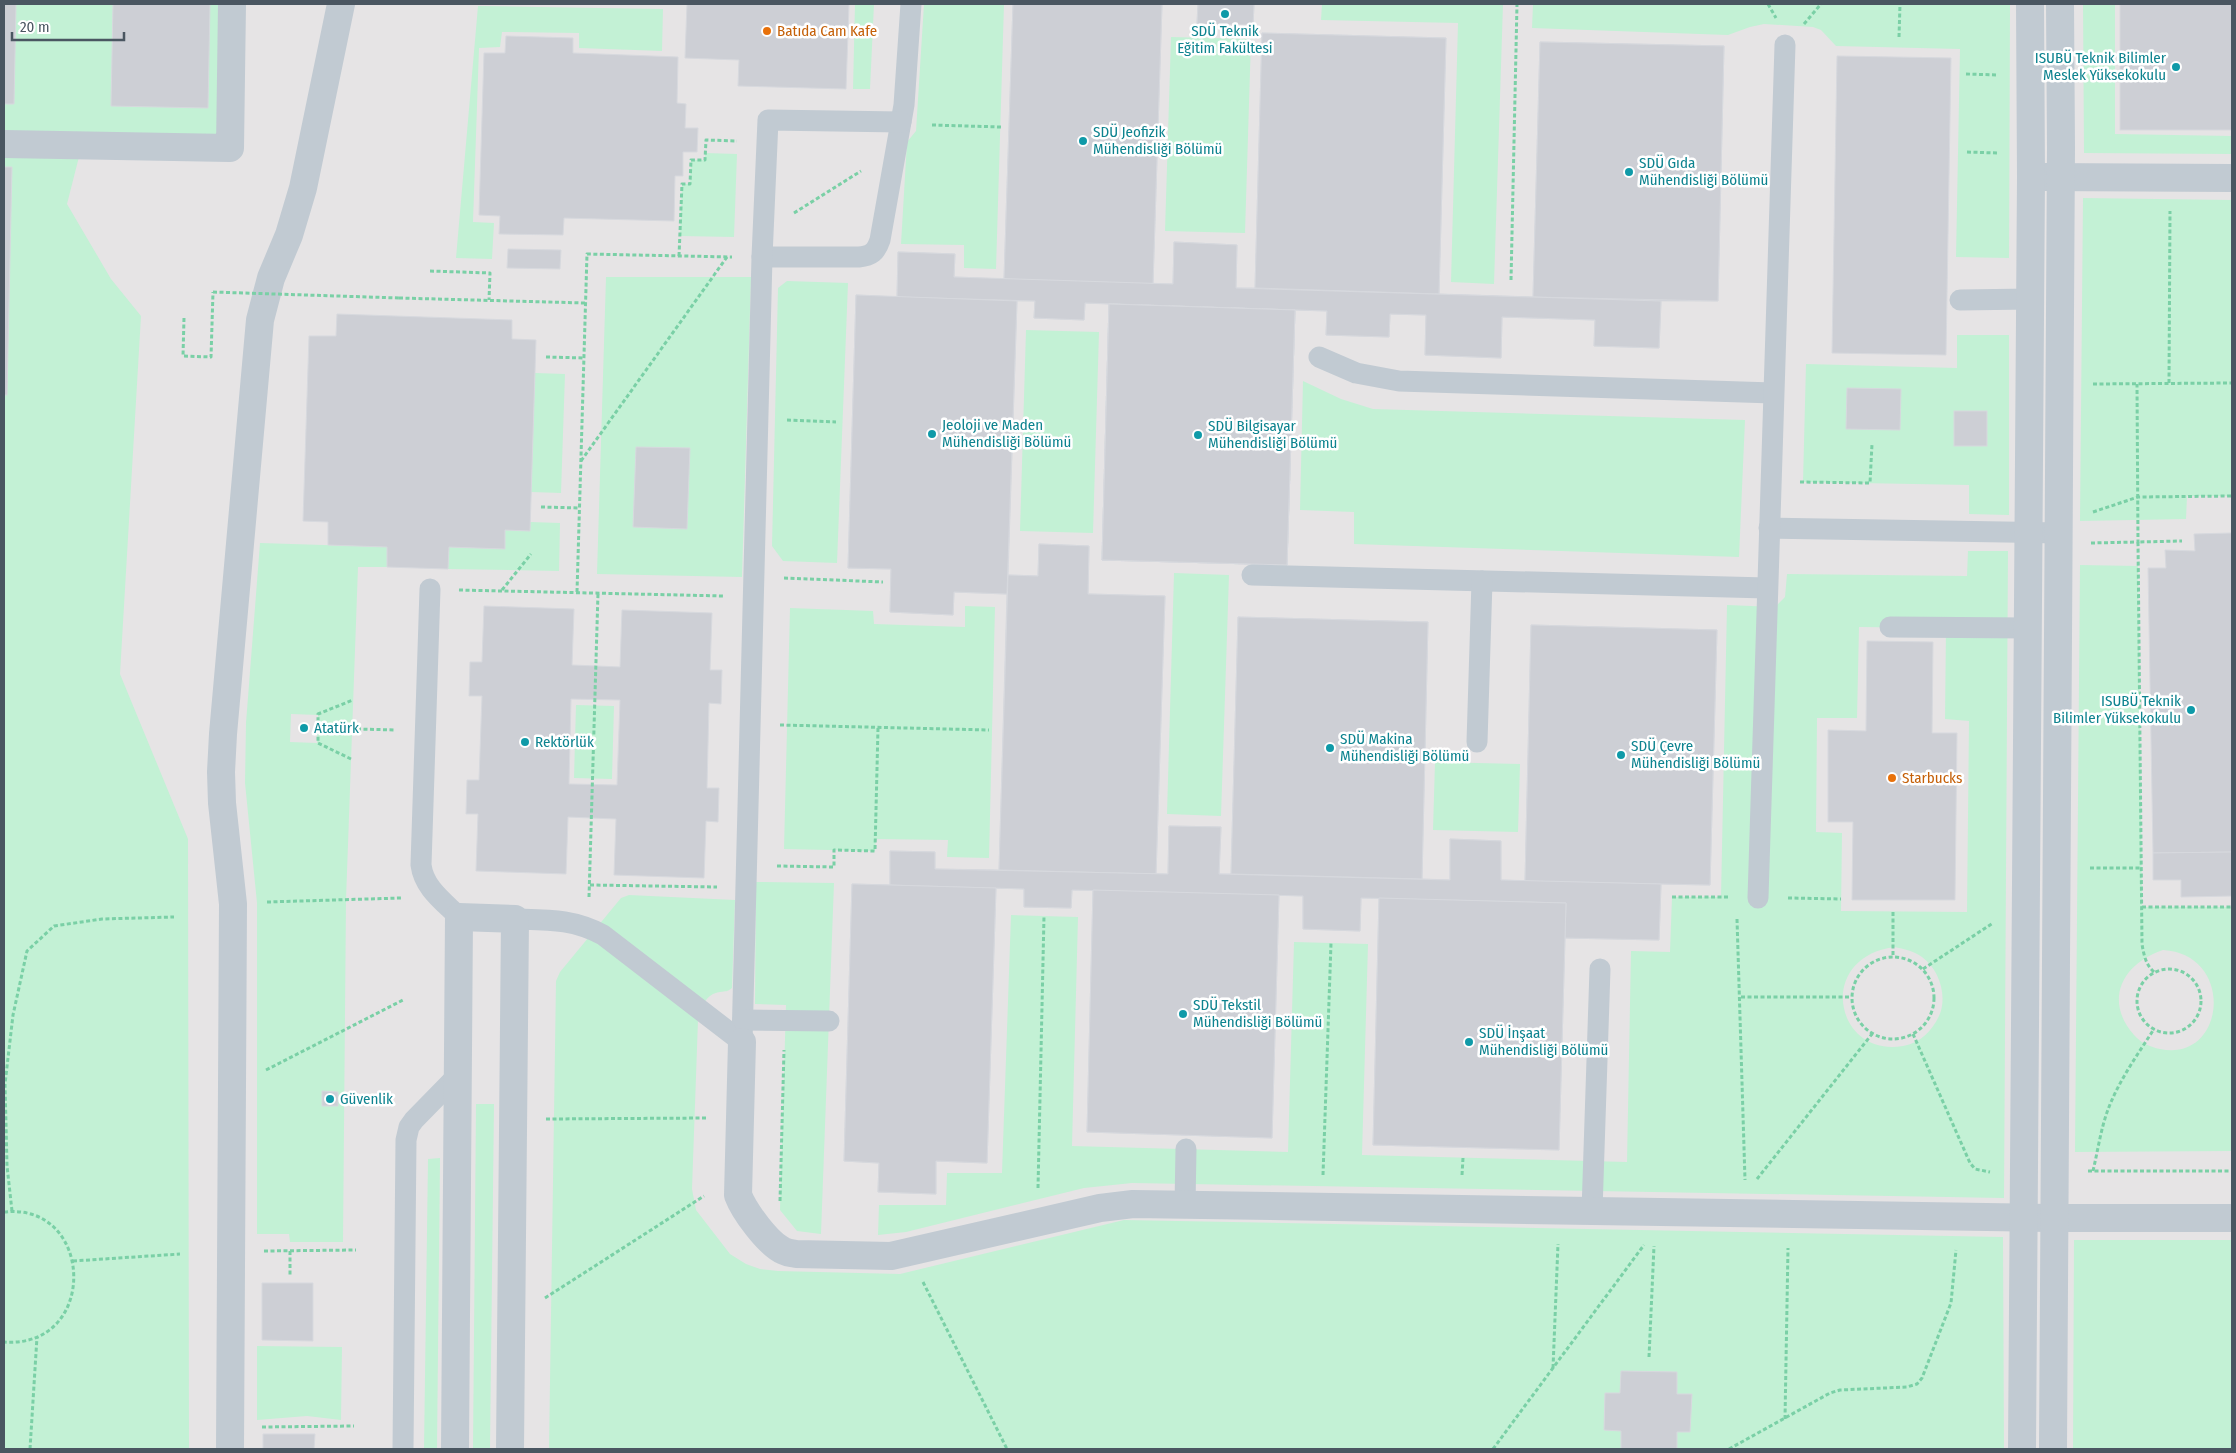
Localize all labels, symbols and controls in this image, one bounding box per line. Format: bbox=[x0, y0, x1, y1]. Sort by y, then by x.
marker: SDÜ Teknik Eğitim Fakültesi bbox=[1219, 8, 1231, 20]
scale bar bbox=[12, 10, 125, 42]
text: 20 m bbox=[20, 18, 50, 36]
place label: Batıda Cam Kafe bbox=[777, 22, 877, 40]
place label: SDÜ Teknik Eğitim Fakültesi bbox=[1177, 22, 1273, 57]
marker: Batıda Cam Kafe bbox=[761, 25, 773, 37]
place label: ISUBÜ Teknik Bilimler Meslek Yüksekokulu bbox=[2035, 49, 2167, 84]
marker: ISUBÜ Teknik Bilimler Meslek Yüksekokulu bbox=[2170, 61, 2182, 73]
place label: SDÜ Jeofizik Mühendisliği Bölümü bbox=[1093, 123, 1222, 158]
marker: SDÜ Jeofizik Mühendisliği Bölümü bbox=[1077, 135, 1089, 147]
place label: SDÜ Gıda Mühendisliği Bölümü bbox=[1639, 154, 1768, 189]
marker: SDÜ Gıda Mühendisliği Bölümü bbox=[1623, 166, 1635, 178]
place label: Jeoloji ve Maden Mühendisliği Bölümü bbox=[942, 416, 1071, 451]
place label: SDÜ Bilgisayar Mühendisliği Bölümü bbox=[1208, 417, 1337, 452]
marker: Jeoloji ve Maden Mühendisliği Bölümü bbox=[926, 428, 938, 440]
marker: SDÜ Bilgisayar Mühendisliği Bölümü bbox=[1192, 429, 1204, 441]
place label: ISUBÜ Teknik Bilimler Yüksekokulu bbox=[2053, 692, 2181, 727]
marker: ISUBÜ Teknik Bilimler Yüksekokulu bbox=[2185, 704, 2197, 716]
place label: Atatürk bbox=[314, 719, 359, 737]
marker: Atatürk bbox=[298, 722, 310, 734]
place label: SDÜ Makina Mühendisliği Bölümü bbox=[1340, 730, 1469, 765]
place label: Rektörlük bbox=[535, 733, 594, 751]
marker: Rektörlük bbox=[519, 736, 531, 748]
place label: SDÜ Çevre Mühendisliği Bölümü bbox=[1631, 737, 1760, 772]
marker: SDÜ Makina Mühendisliği Bölümü bbox=[1324, 742, 1336, 754]
marker: SDÜ Çevre Mühendisliği Bölümü bbox=[1615, 749, 1627, 761]
place label: Starbucks bbox=[1902, 769, 1962, 787]
marker: Starbucks bbox=[1886, 772, 1898, 784]
place label: SDÜ Tekstil Mühendisliği Bölümü bbox=[1193, 996, 1322, 1031]
marker: SDÜ Tekstil Mühendisliği Bölümü bbox=[1177, 1008, 1189, 1020]
place label: SDÜ İnşaat Mühendisliği Bölümü bbox=[1479, 1024, 1608, 1059]
marker: SDÜ İnşaat Mühendisliği Bölümü bbox=[1463, 1036, 1475, 1048]
place label: Güvenlik bbox=[340, 1090, 393, 1108]
marker: Güvenlik bbox=[324, 1093, 336, 1105]

